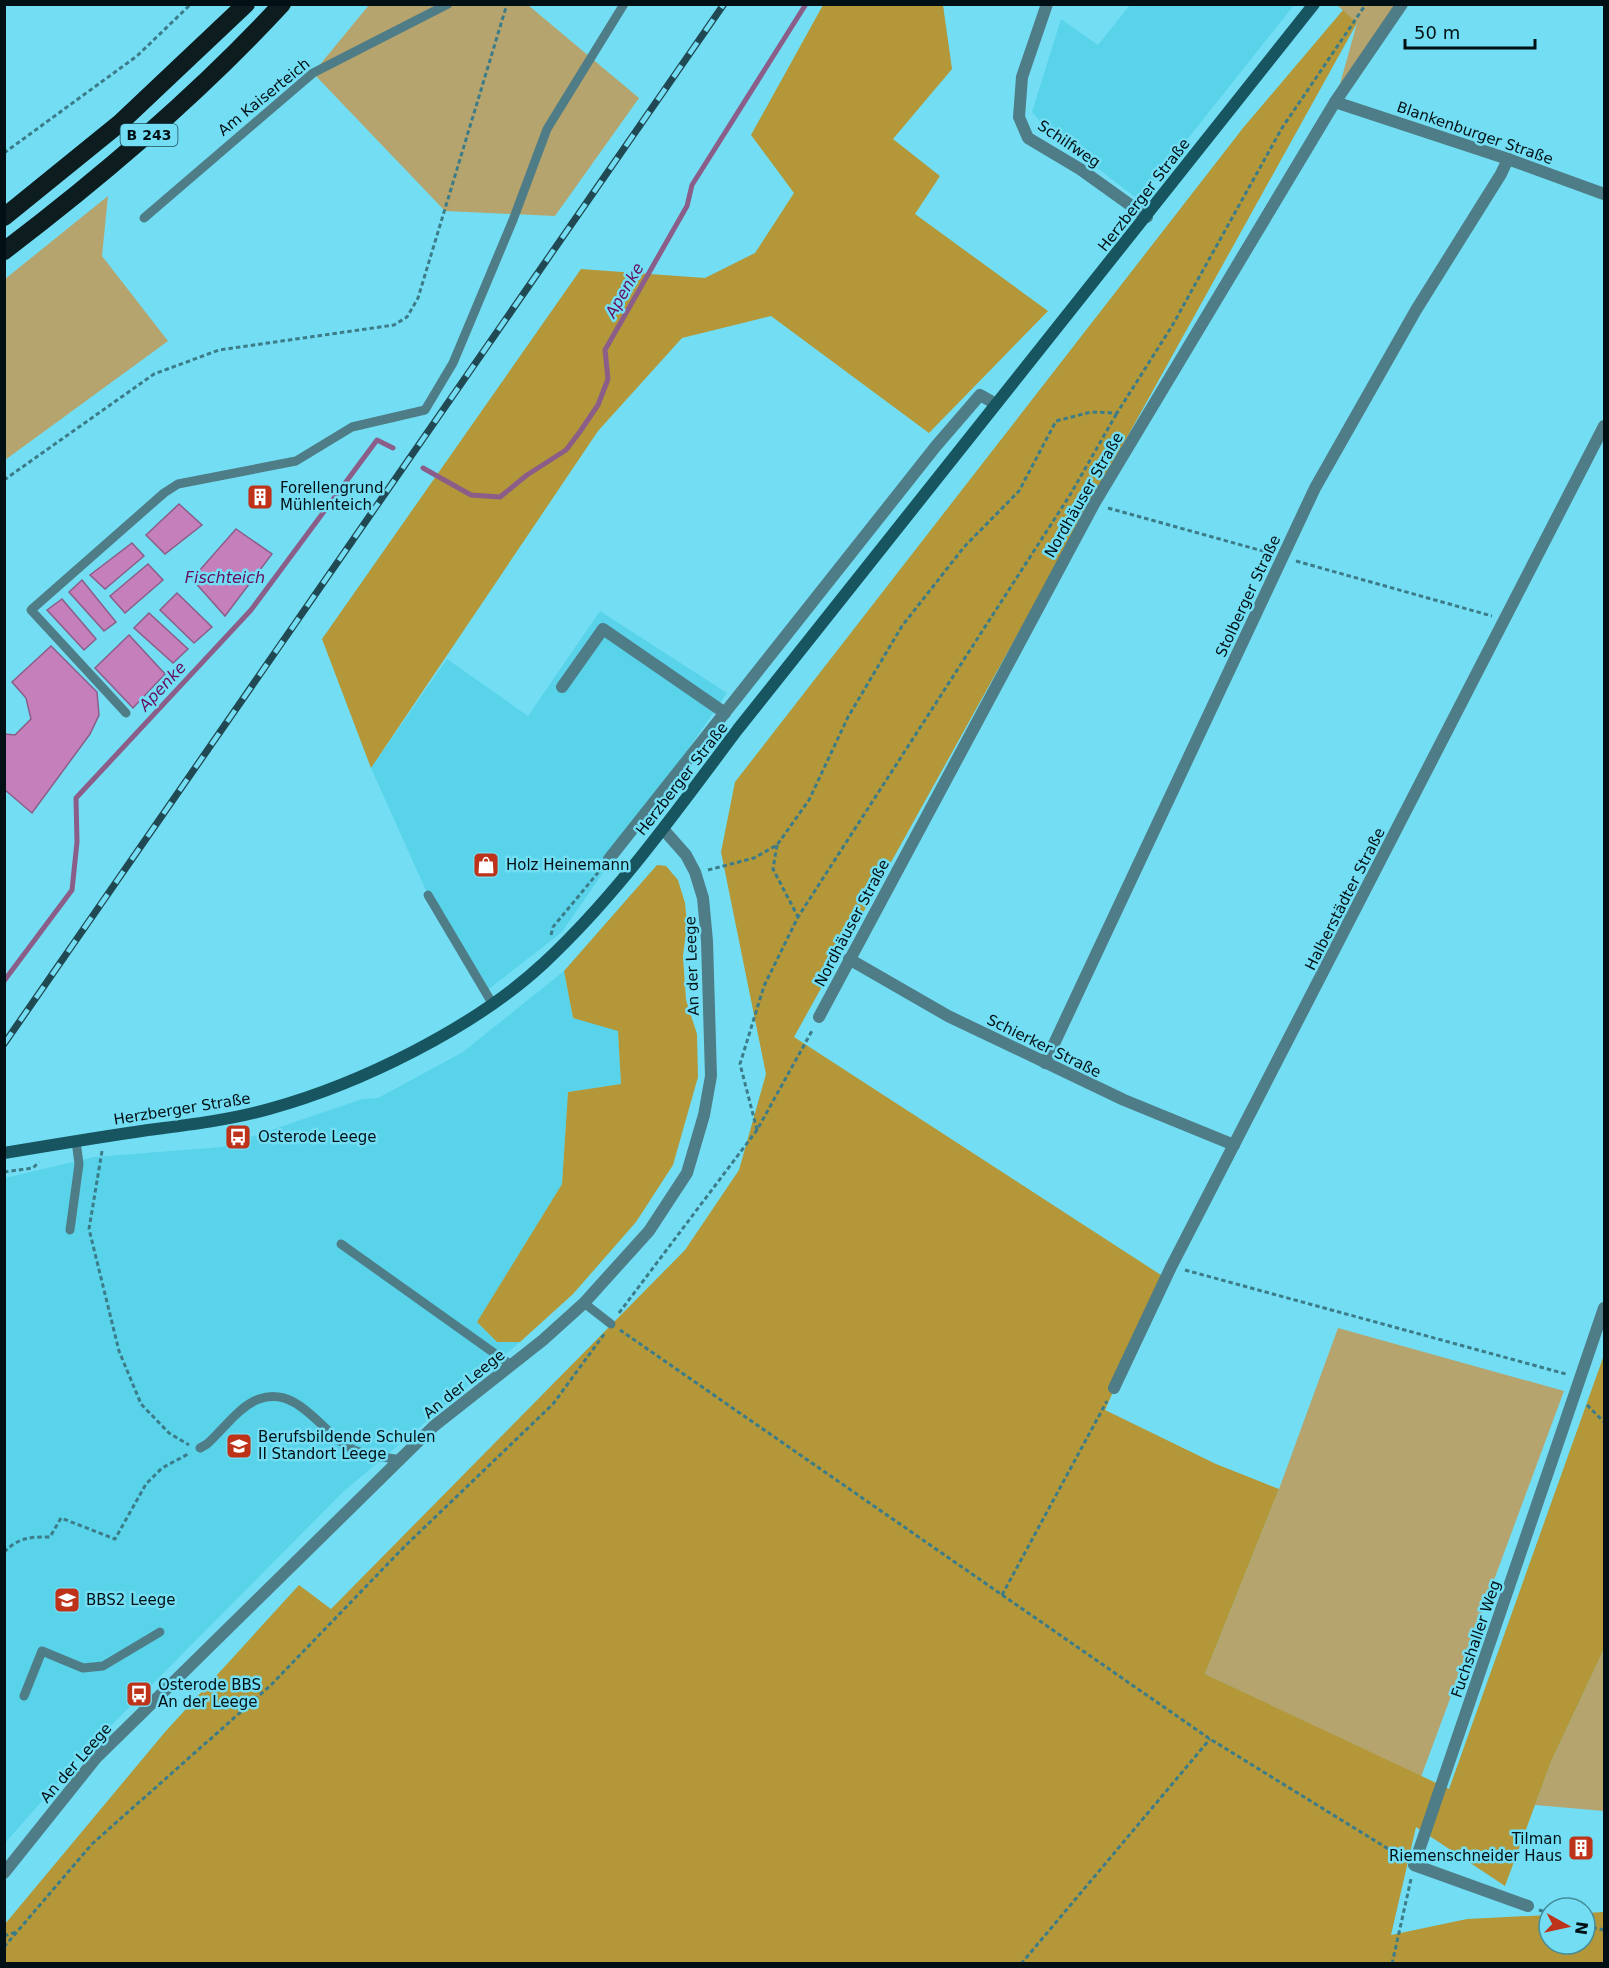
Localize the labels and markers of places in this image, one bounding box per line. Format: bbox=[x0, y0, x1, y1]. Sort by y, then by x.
place label: Forellengrund Mühlenteich bbox=[280, 479, 384, 514]
building icon: Forellengrund Mühlenteich bbox=[245, 482, 275, 512]
shop icon: Holz Heinemann bbox=[471, 850, 501, 880]
place label: Holz Heinemann bbox=[506, 856, 630, 874]
bus stop icon: Osterode Leege bbox=[223, 1122, 253, 1152]
place label: Osterode Leege bbox=[258, 1128, 377, 1146]
place label: Berufsbildende Schulen II Standort Leege bbox=[258, 1428, 436, 1463]
school or university icon: Berufsbildende Schulen II Standort Leege bbox=[224, 1431, 254, 1461]
school or university icon: BBS2 Leege bbox=[52, 1585, 82, 1615]
place label: BBS2 Leege bbox=[86, 1591, 175, 1609]
place label: Osterode BBS An der Leege bbox=[158, 1676, 261, 1711]
bus stop icon: Osterode BBS An der Leege bbox=[124, 1679, 154, 1709]
place label: Tilman Riemenschneider Haus bbox=[1389, 1830, 1562, 1865]
building icon: Tilman Riemenschneider Haus bbox=[1566, 1833, 1596, 1863]

